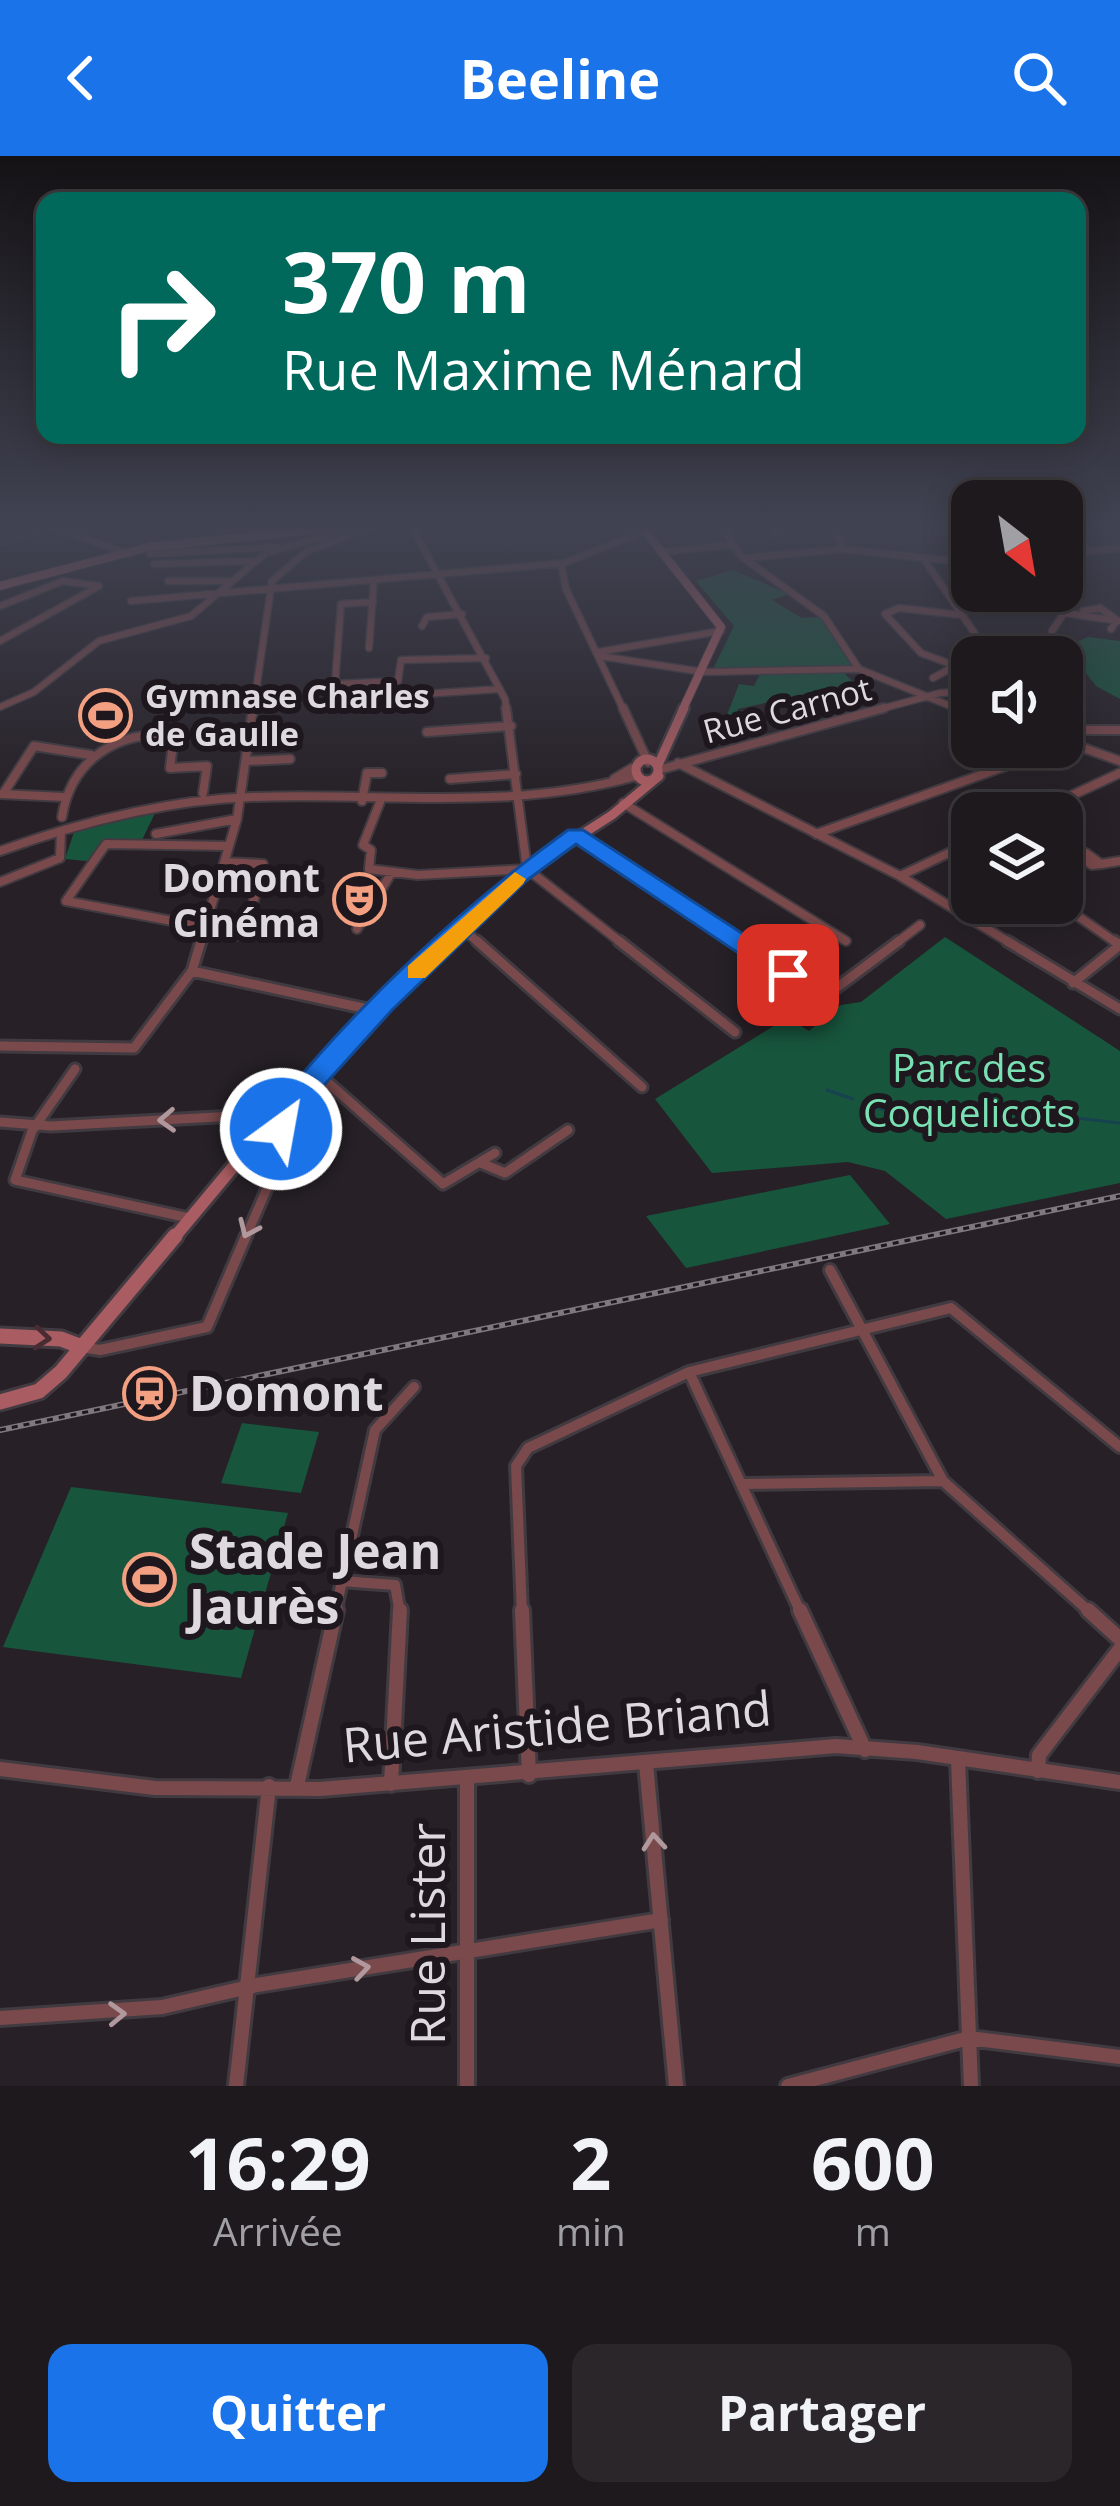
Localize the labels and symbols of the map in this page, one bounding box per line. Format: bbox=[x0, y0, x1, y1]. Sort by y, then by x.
north arrow bbox=[951, 480, 1083, 612]
street label: Rue Carnot bbox=[698, 666, 876, 754]
place label: Gymnase Charles de Gaulle bbox=[145, 673, 430, 756]
sports icon: Gymnase Charles de Gaulle bbox=[78, 687, 134, 743]
place label: Domont Cinéma bbox=[162, 850, 320, 948]
theatre icon: Domont Cinéma bbox=[331, 872, 387, 928]
pin bbox=[737, 924, 839, 1026]
park label: Parc des Coquelicots bbox=[863, 1040, 1075, 1138]
position arrow bbox=[218, 1066, 344, 1192]
one-way arrow bbox=[157, 1107, 176, 1133]
one-way arrow bbox=[239, 1217, 263, 1238]
one-way arrow bbox=[33, 1325, 52, 1350]
place label: Domont bbox=[189, 1360, 383, 1425]
station icon: Domont bbox=[122, 1366, 178, 1422]
place label: Stade Jean Jaurès bbox=[185, 1518, 441, 1638]
sports icon: Stade Jean Jaurès bbox=[122, 1552, 178, 1608]
street label: Rue Aristide Briand bbox=[340, 1674, 774, 1777]
street label: Rue Lister bbox=[394, 1823, 459, 2045]
one-way arrow bbox=[642, 1832, 667, 1851]
one-way arrow bbox=[350, 1957, 370, 1982]
one-way arrow bbox=[108, 2001, 127, 2027]

